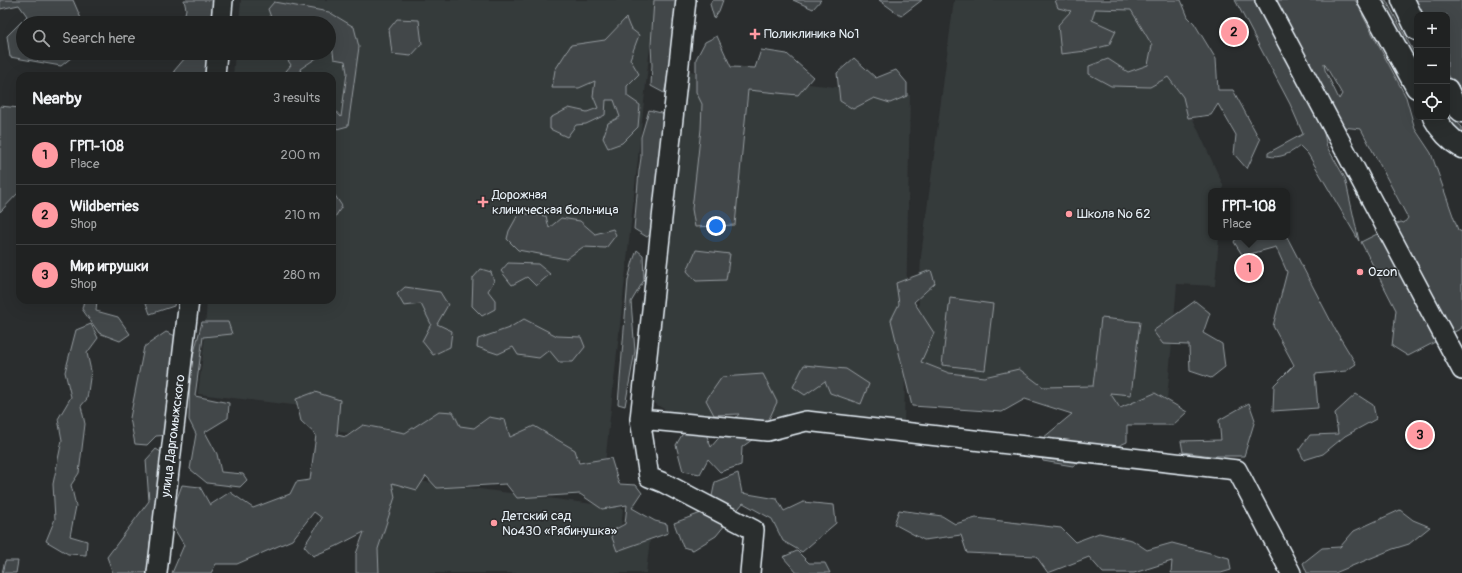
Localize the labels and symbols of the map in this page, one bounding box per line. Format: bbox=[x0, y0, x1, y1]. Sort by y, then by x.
pin: 2 bbox=[1221, 17, 1247, 47]
place label: Поликлиника №1 bbox=[764, 26, 859, 42]
marker: Поликлиника №1 bbox=[749, 28, 761, 40]
place label: Дорожная клиническая больница bbox=[491, 187, 619, 218]
marker: Дорожная клиническая больница bbox=[477, 196, 489, 208]
place label: Школа № 62 bbox=[1077, 206, 1150, 222]
marker: Школа № 62 bbox=[1064, 209, 1074, 219]
your location bbox=[706, 216, 726, 236]
pin: 1 bbox=[1236, 253, 1262, 283]
place label: Ozon bbox=[1368, 264, 1397, 280]
marker: Ozon bbox=[1355, 267, 1365, 277]
street label: улица Даргомыжского bbox=[157, 374, 188, 499]
pin: 3 bbox=[1407, 420, 1433, 450]
place label: Детский сад №430 «Рябинушка» bbox=[501, 508, 618, 539]
marker: Детский сад №430 «Рябинушка» bbox=[489, 518, 499, 528]

